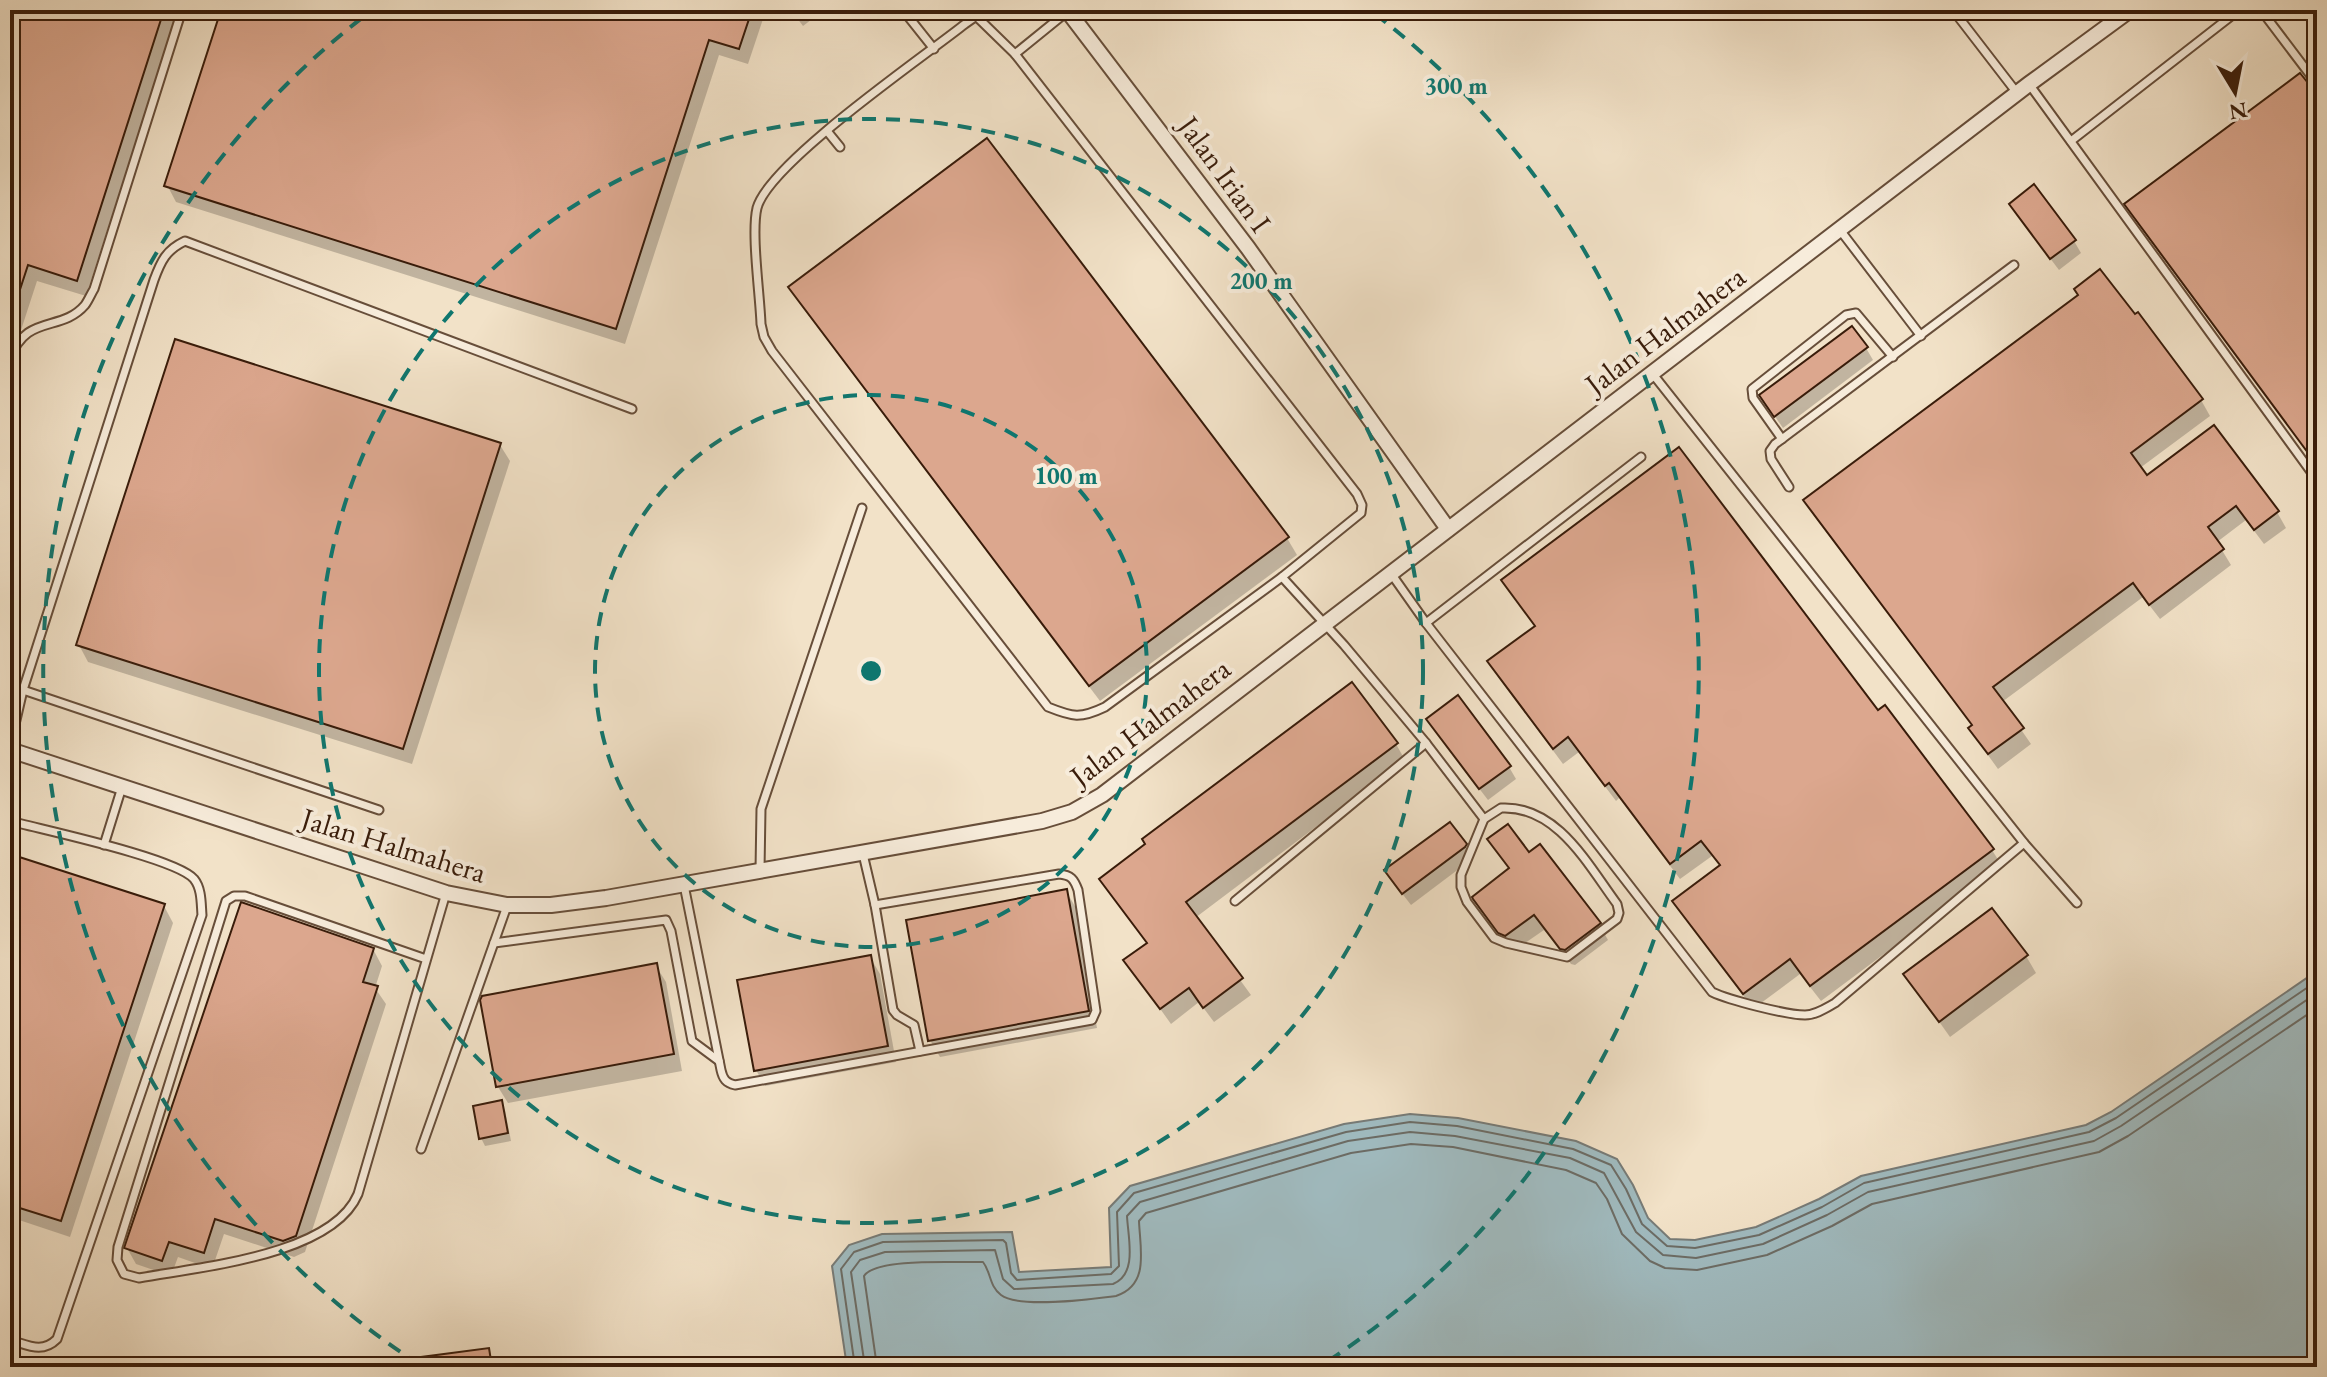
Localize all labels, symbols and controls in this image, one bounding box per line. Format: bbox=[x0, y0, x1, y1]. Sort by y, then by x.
north arrow bbox=[2195, 52, 2275, 132]
text: 300 m bbox=[1424, 70, 1488, 101]
text: N bbox=[2227, 95, 2250, 127]
street label: Jalan Irian I bbox=[1168, 106, 1280, 240]
street label: Jalan Halmahera bbox=[1575, 257, 1753, 405]
text: 200 m bbox=[1229, 265, 1293, 296]
text: 100 m bbox=[1034, 460, 1098, 491]
street label: Jalan Halmahera bbox=[1060, 649, 1238, 797]
centre of rings bbox=[857, 657, 885, 685]
street label: Jalan Halmahera bbox=[294, 798, 491, 892]

